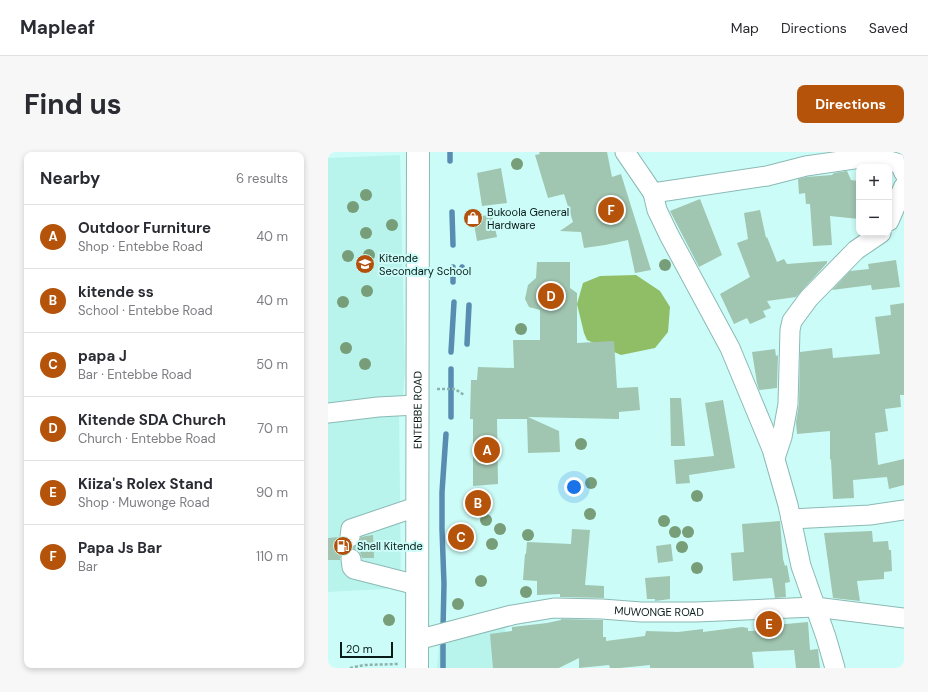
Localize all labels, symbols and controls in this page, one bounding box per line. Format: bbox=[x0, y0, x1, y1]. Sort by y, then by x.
text: Mapleaf bbox=[20, 15, 95, 40]
text: Map bbox=[731, 19, 759, 37]
text: Directions bbox=[781, 19, 847, 37]
text: Saved bbox=[869, 19, 908, 37]
button: Directions bbox=[797, 85, 904, 123]
text: Find us bbox=[24, 86, 122, 123]
map controls bbox=[856, 164, 892, 236]
button: + bbox=[856, 164, 892, 200]
text: Nearby bbox=[40, 167, 100, 189]
text: 6 results bbox=[236, 170, 288, 187]
pin: F bbox=[598, 195, 624, 225]
button: − bbox=[856, 200, 892, 236]
place label: Bukoola General Hardware bbox=[487, 205, 569, 232]
shop icon: Bukoola General Hardware bbox=[462, 207, 484, 229]
text: Outdoor Furniture bbox=[78, 218, 211, 238]
text: A bbox=[48, 228, 58, 245]
text: 40 m bbox=[256, 228, 288, 245]
text: Shop · Entebbe Road bbox=[78, 238, 203, 255]
place label: Kitende Secondary School bbox=[379, 251, 471, 278]
school or university icon: Kitende Secondary School bbox=[354, 253, 376, 275]
pin: D bbox=[538, 281, 564, 311]
text: kitende ss bbox=[78, 282, 154, 302]
text: B bbox=[49, 292, 57, 309]
text: 40 m bbox=[256, 292, 288, 309]
text: School · Entebbe Road bbox=[78, 302, 213, 319]
text: papa J bbox=[78, 346, 127, 366]
text: C bbox=[48, 356, 58, 373]
text: 50 m bbox=[256, 356, 288, 373]
text: Bar · Entebbe Road bbox=[78, 366, 192, 383]
street label: ENTEBBE ROAD bbox=[410, 371, 425, 449]
text: Kitende SDA Church bbox=[78, 410, 226, 430]
text: D bbox=[48, 420, 58, 437]
text: 70 m bbox=[257, 420, 288, 437]
text: Church · Entebbe Road bbox=[78, 430, 216, 447]
pin: A bbox=[474, 435, 500, 465]
text: Kiiza's Rolex Stand bbox=[78, 474, 213, 494]
your location bbox=[564, 477, 584, 497]
text: E bbox=[49, 484, 57, 501]
text: 90 m bbox=[256, 484, 288, 501]
pin: B bbox=[465, 488, 491, 518]
text: Shop · Muwonge Road bbox=[78, 494, 210, 511]
pin: C bbox=[448, 522, 474, 552]
fuel station icon: Shell Kitende bbox=[332, 535, 354, 557]
text: Papa Js Bar bbox=[78, 538, 162, 558]
place label: Shell Kitende bbox=[357, 539, 423, 553]
text: F bbox=[49, 548, 57, 565]
text: 110 m bbox=[256, 548, 288, 565]
text: Bar bbox=[78, 558, 98, 575]
street label: MUWONGE ROAD bbox=[614, 603, 705, 619]
pin: E bbox=[756, 609, 782, 639]
scale bar bbox=[340, 640, 393, 659]
text: 20 m bbox=[346, 642, 372, 656]

